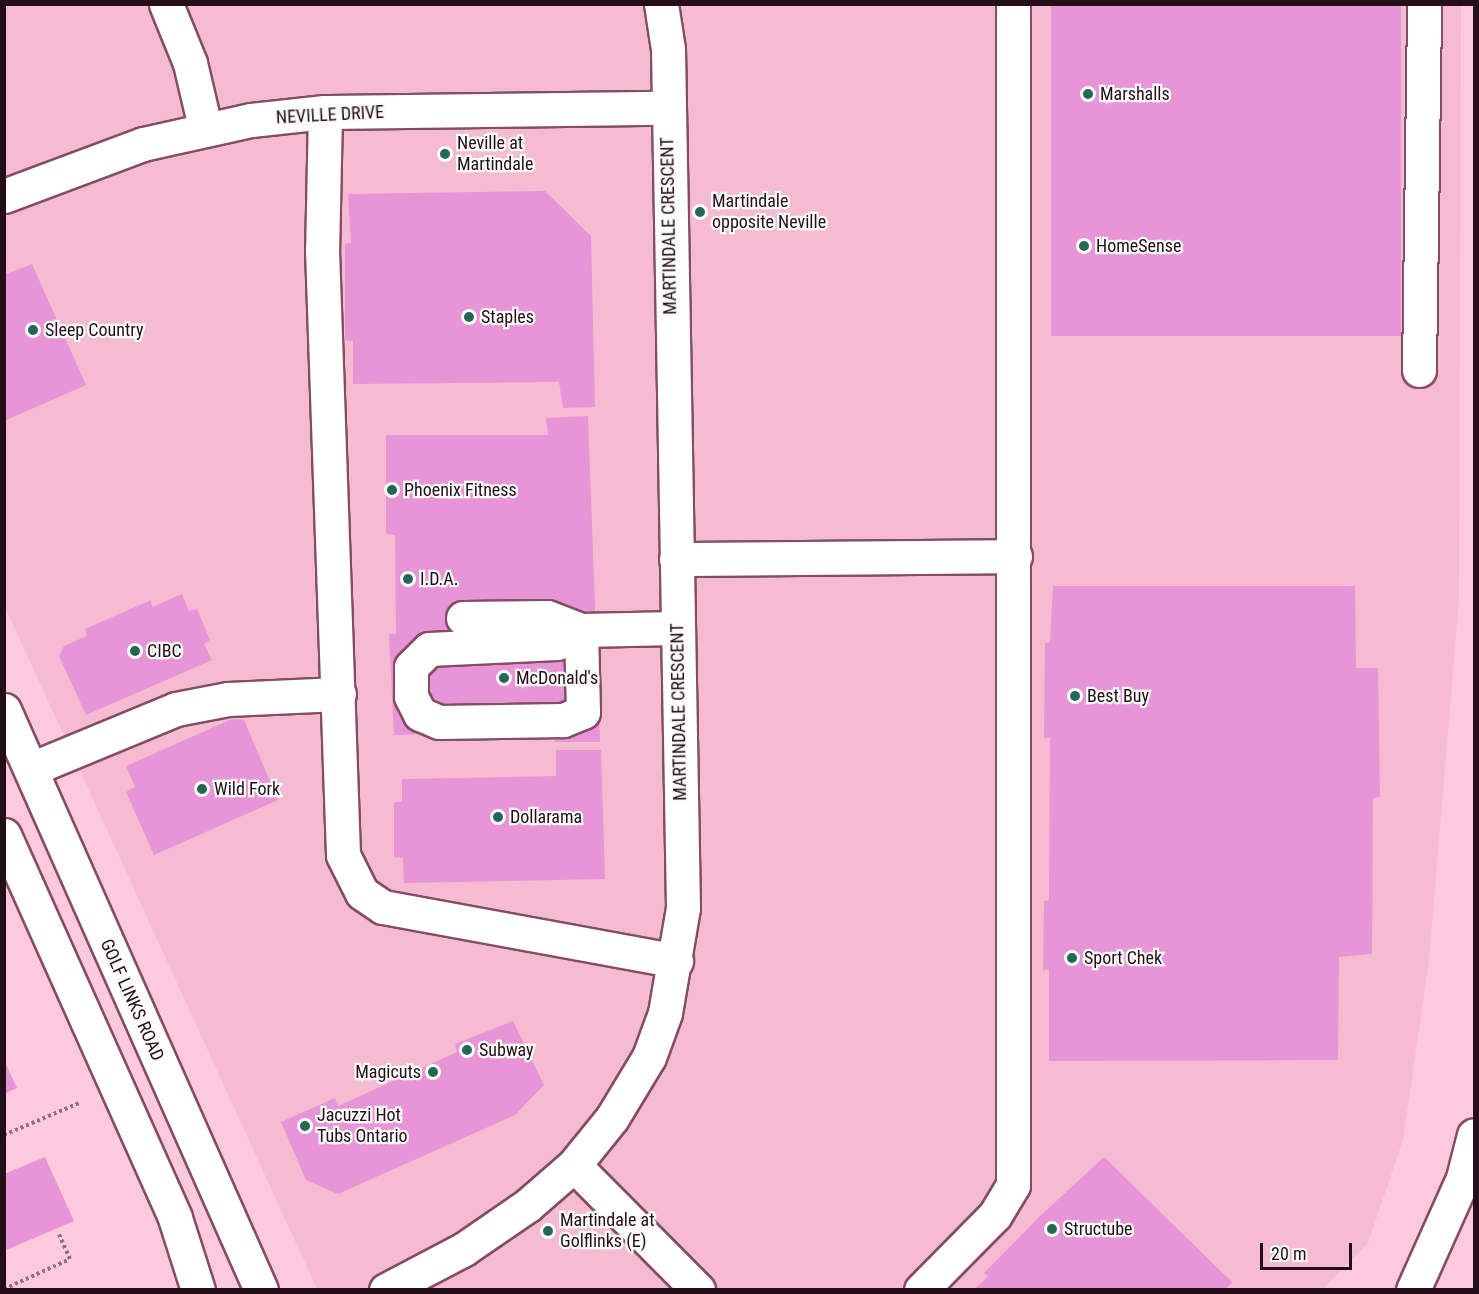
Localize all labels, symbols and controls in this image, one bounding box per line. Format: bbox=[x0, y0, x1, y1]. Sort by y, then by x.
place label: Marshalls bbox=[1100, 83, 1170, 105]
marker: Marshalls bbox=[1081, 87, 1095, 101]
street label: NEVILLE DRIVE bbox=[275, 101, 385, 129]
place label: Neville at Martindale bbox=[457, 133, 533, 176]
street label: MARTINDALE CRESCENT bbox=[657, 137, 681, 315]
marker: Neville at Martindale bbox=[438, 147, 452, 161]
place label: Martindale opposite Neville bbox=[712, 191, 826, 234]
marker: Martindale opposite Neville bbox=[693, 205, 707, 219]
place label: HomeSense bbox=[1096, 235, 1181, 257]
marker: HomeSense bbox=[1077, 239, 1091, 253]
place label: Staples bbox=[481, 306, 534, 328]
marker: Staples bbox=[462, 310, 476, 324]
place label: Sleep Country bbox=[45, 319, 143, 341]
marker: Sleep Country bbox=[26, 323, 40, 337]
place label: Phoenix Fitness bbox=[404, 479, 517, 501]
marker: Phoenix Fitness bbox=[385, 483, 399, 497]
place label: I.D.A. bbox=[420, 568, 458, 590]
marker: I.D.A. bbox=[401, 572, 415, 586]
street label: MARTINDALE CRESCENT bbox=[667, 623, 691, 801]
place label: CIBC bbox=[147, 640, 182, 662]
marker: CIBC bbox=[128, 644, 142, 658]
place label: McDonald's bbox=[516, 667, 598, 689]
marker: McDonald's bbox=[497, 671, 511, 685]
place label: Best Buy bbox=[1087, 685, 1149, 707]
marker: Best Buy bbox=[1068, 689, 1082, 703]
place label: Wild Fork bbox=[214, 778, 280, 800]
marker: Wild Fork bbox=[195, 782, 209, 796]
place label: Dollarama bbox=[510, 806, 582, 828]
marker: Dollarama bbox=[491, 810, 505, 824]
street label: GOLF LINKS ROAD bbox=[95, 936, 169, 1064]
place label: Sport Chek bbox=[1084, 947, 1162, 969]
marker: Sport Chek bbox=[1065, 951, 1079, 965]
place label: Subway bbox=[479, 1039, 534, 1061]
marker: Subway bbox=[460, 1043, 474, 1057]
place label: Magicuts bbox=[355, 1061, 421, 1083]
marker: Magicuts bbox=[426, 1065, 440, 1079]
place label: Jacuzzi Hot Tubs Ontario bbox=[317, 1105, 408, 1148]
marker: Jacuzzi Hot Tubs Ontario bbox=[298, 1119, 312, 1133]
place label: Martindale at Golflinks (E) bbox=[560, 1210, 655, 1252]
place label: Structube bbox=[1064, 1218, 1133, 1240]
marker: Structube bbox=[1045, 1222, 1059, 1236]
marker: Martindale at Golflinks (E) bbox=[541, 1224, 555, 1238]
scale bar bbox=[1263, 1231, 1354, 1269]
text: 20 m bbox=[1271, 1243, 1306, 1264]

